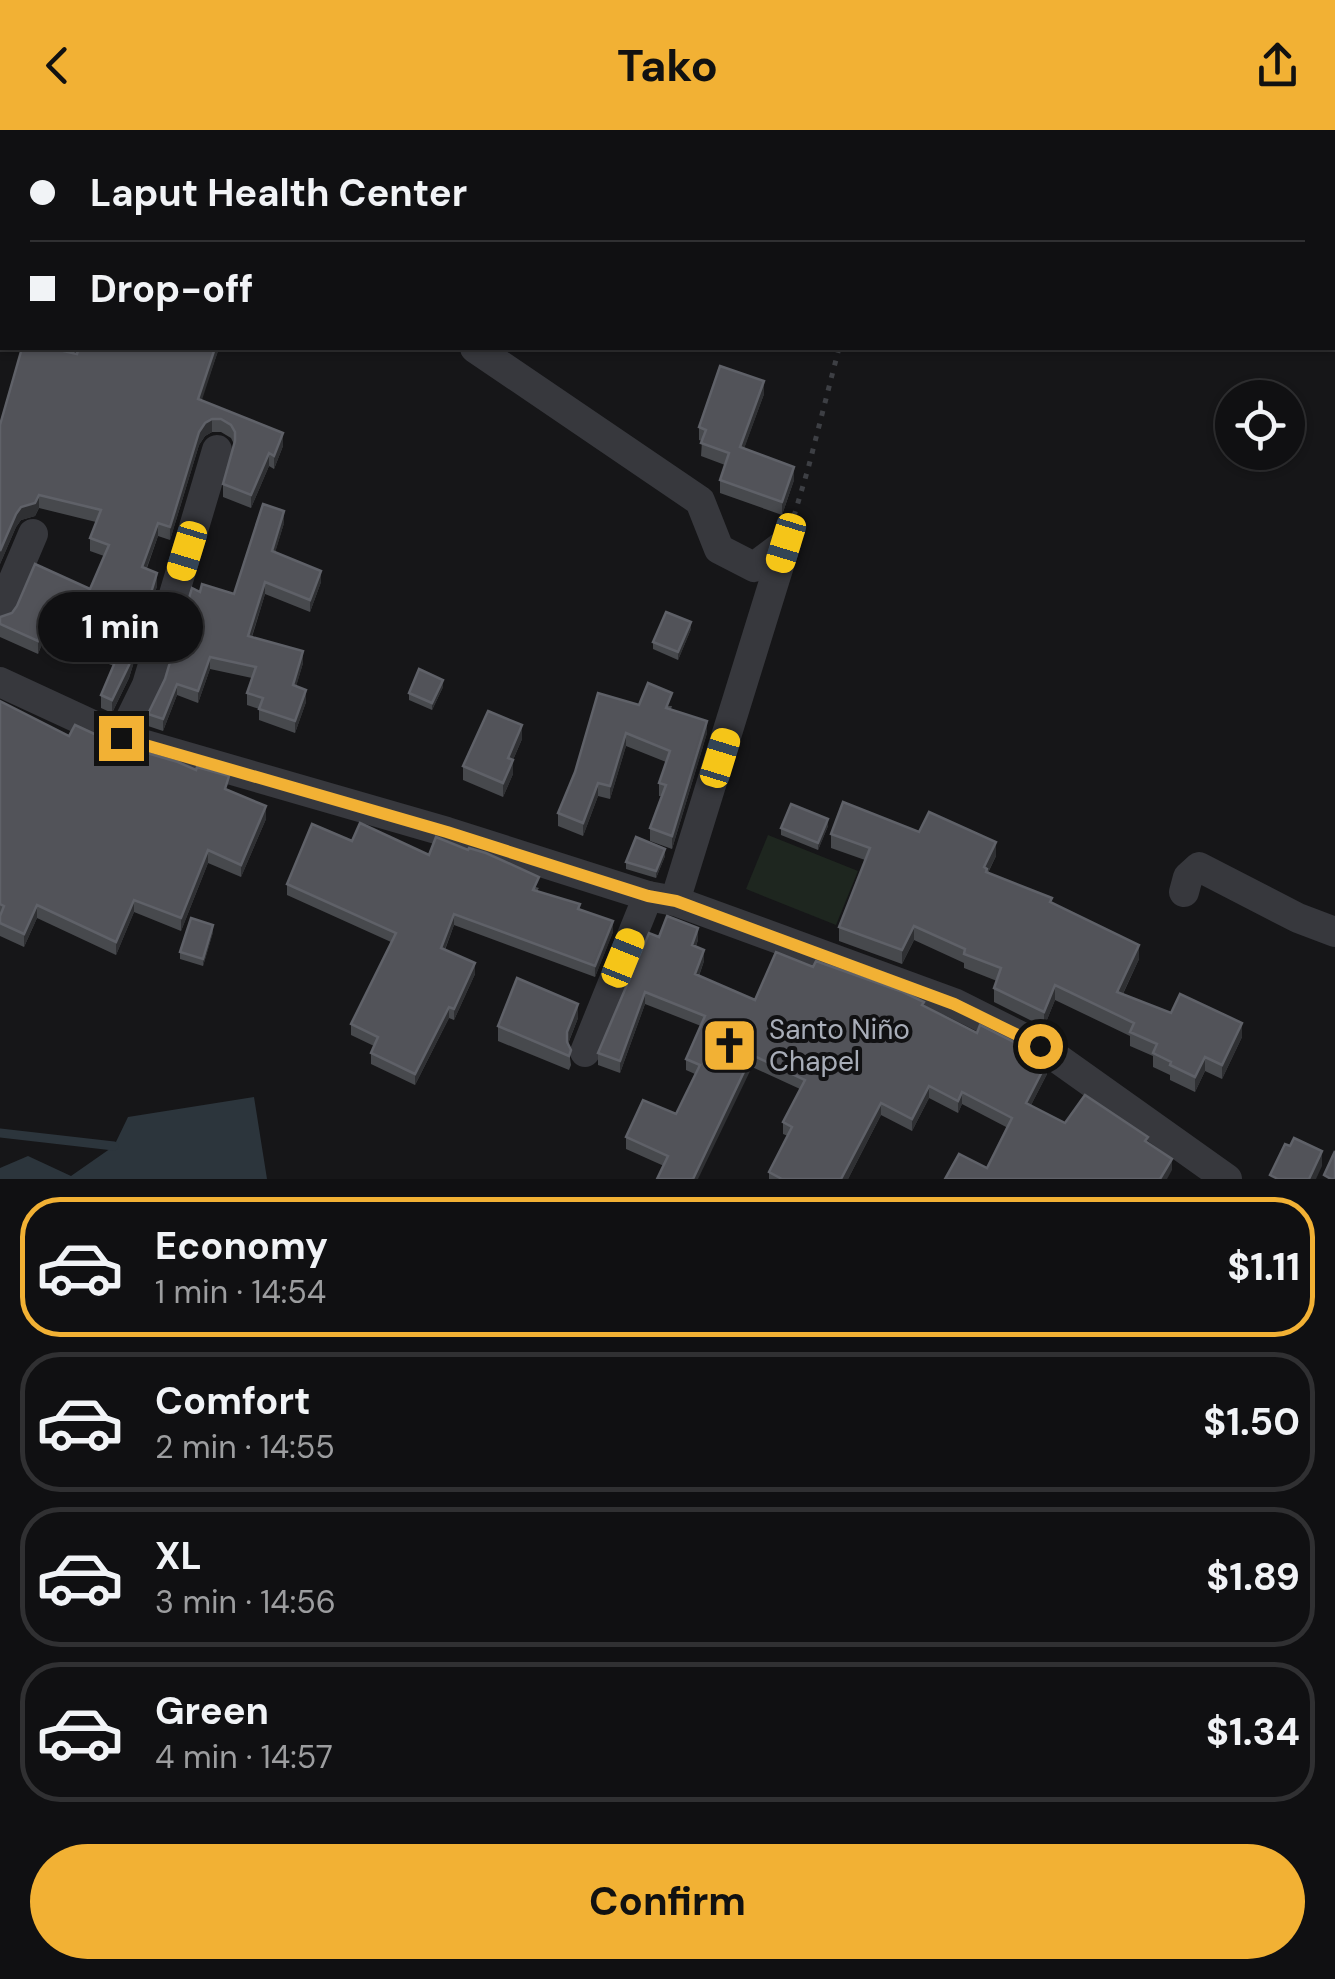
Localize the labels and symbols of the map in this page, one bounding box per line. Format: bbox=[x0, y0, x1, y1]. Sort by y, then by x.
car bbox=[763, 510, 809, 576]
car bbox=[164, 518, 210, 584]
callout: 1 min bbox=[38, 593, 204, 663]
route end bbox=[99, 716, 144, 761]
car bbox=[697, 725, 743, 791]
car bbox=[598, 925, 648, 991]
place label: Santo Niño Chapel bbox=[769, 1011, 910, 1080]
church icon: Santo Niño Chapel bbox=[700, 1015, 760, 1075]
route start bbox=[1018, 1024, 1063, 1069]

